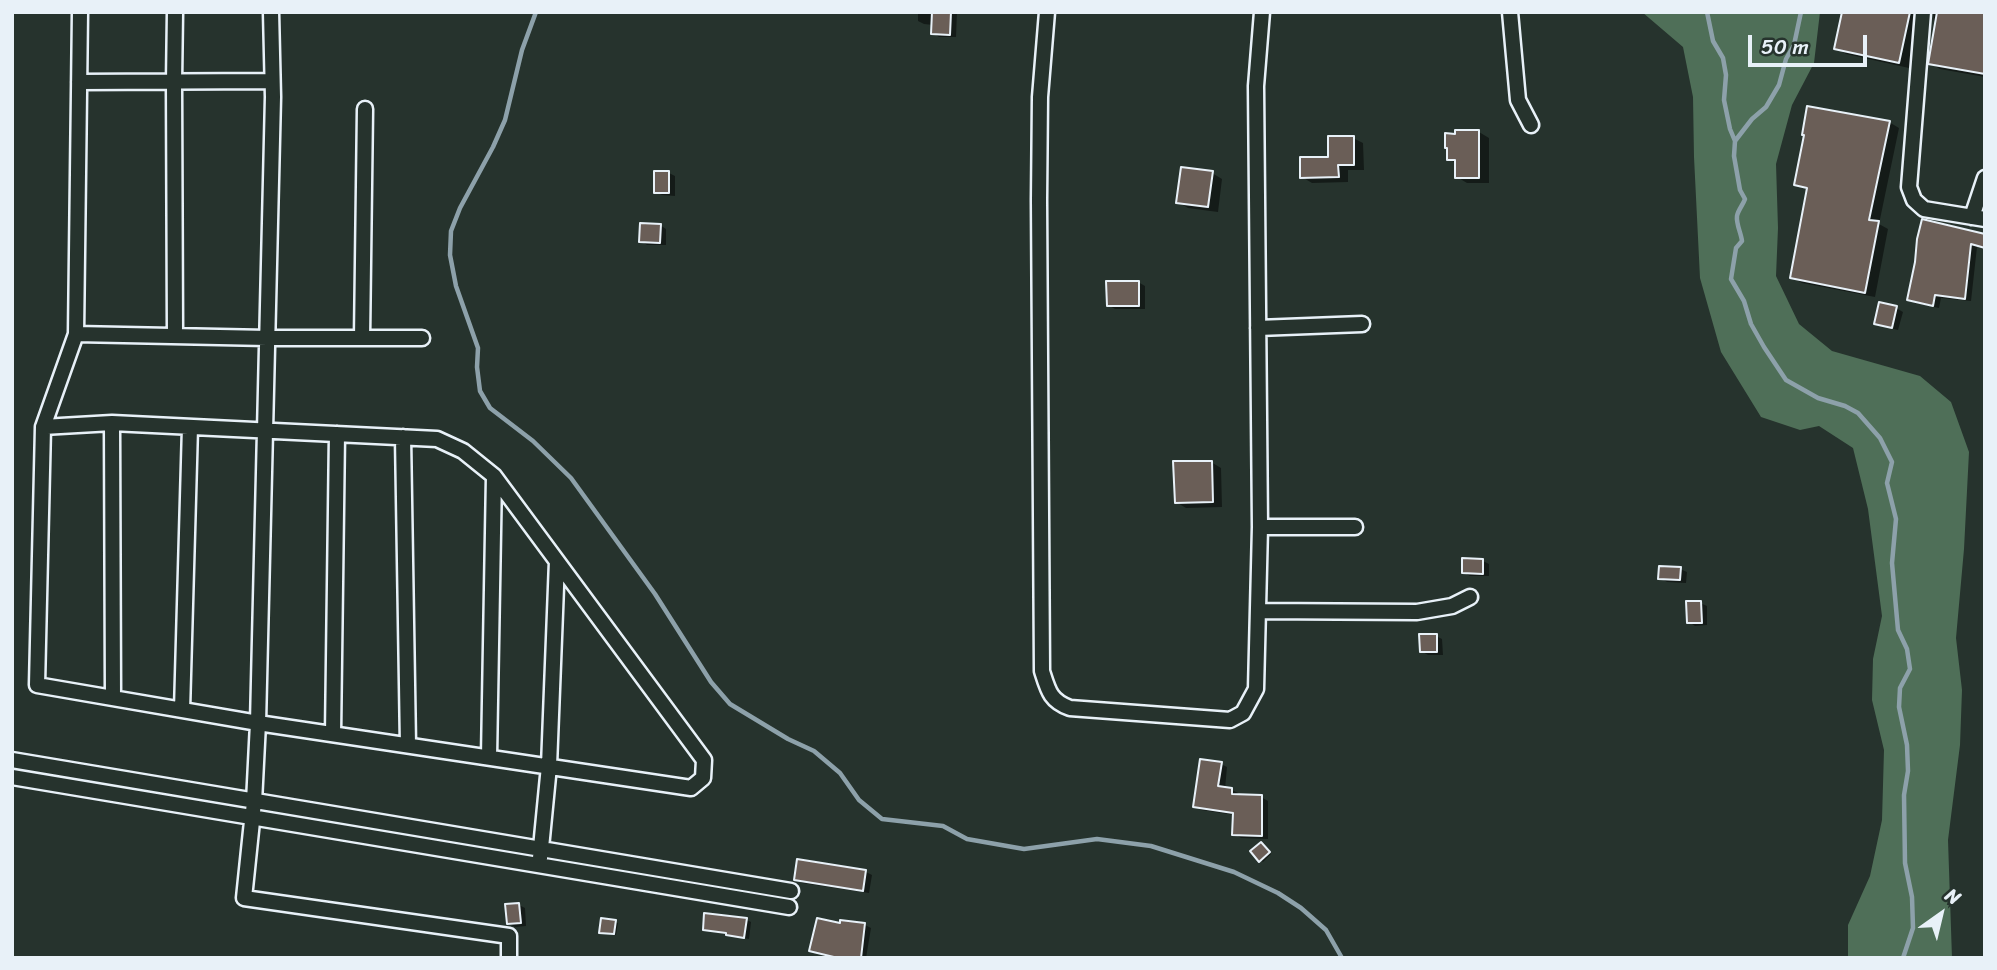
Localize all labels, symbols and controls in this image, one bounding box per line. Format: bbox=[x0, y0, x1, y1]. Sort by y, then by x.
scale bar bbox=[1752, 21, 1871, 65]
text: 50 m bbox=[1761, 28, 1809, 66]
north arrow bbox=[1906, 879, 1976, 949]
text: N bbox=[1938, 879, 1968, 914]

